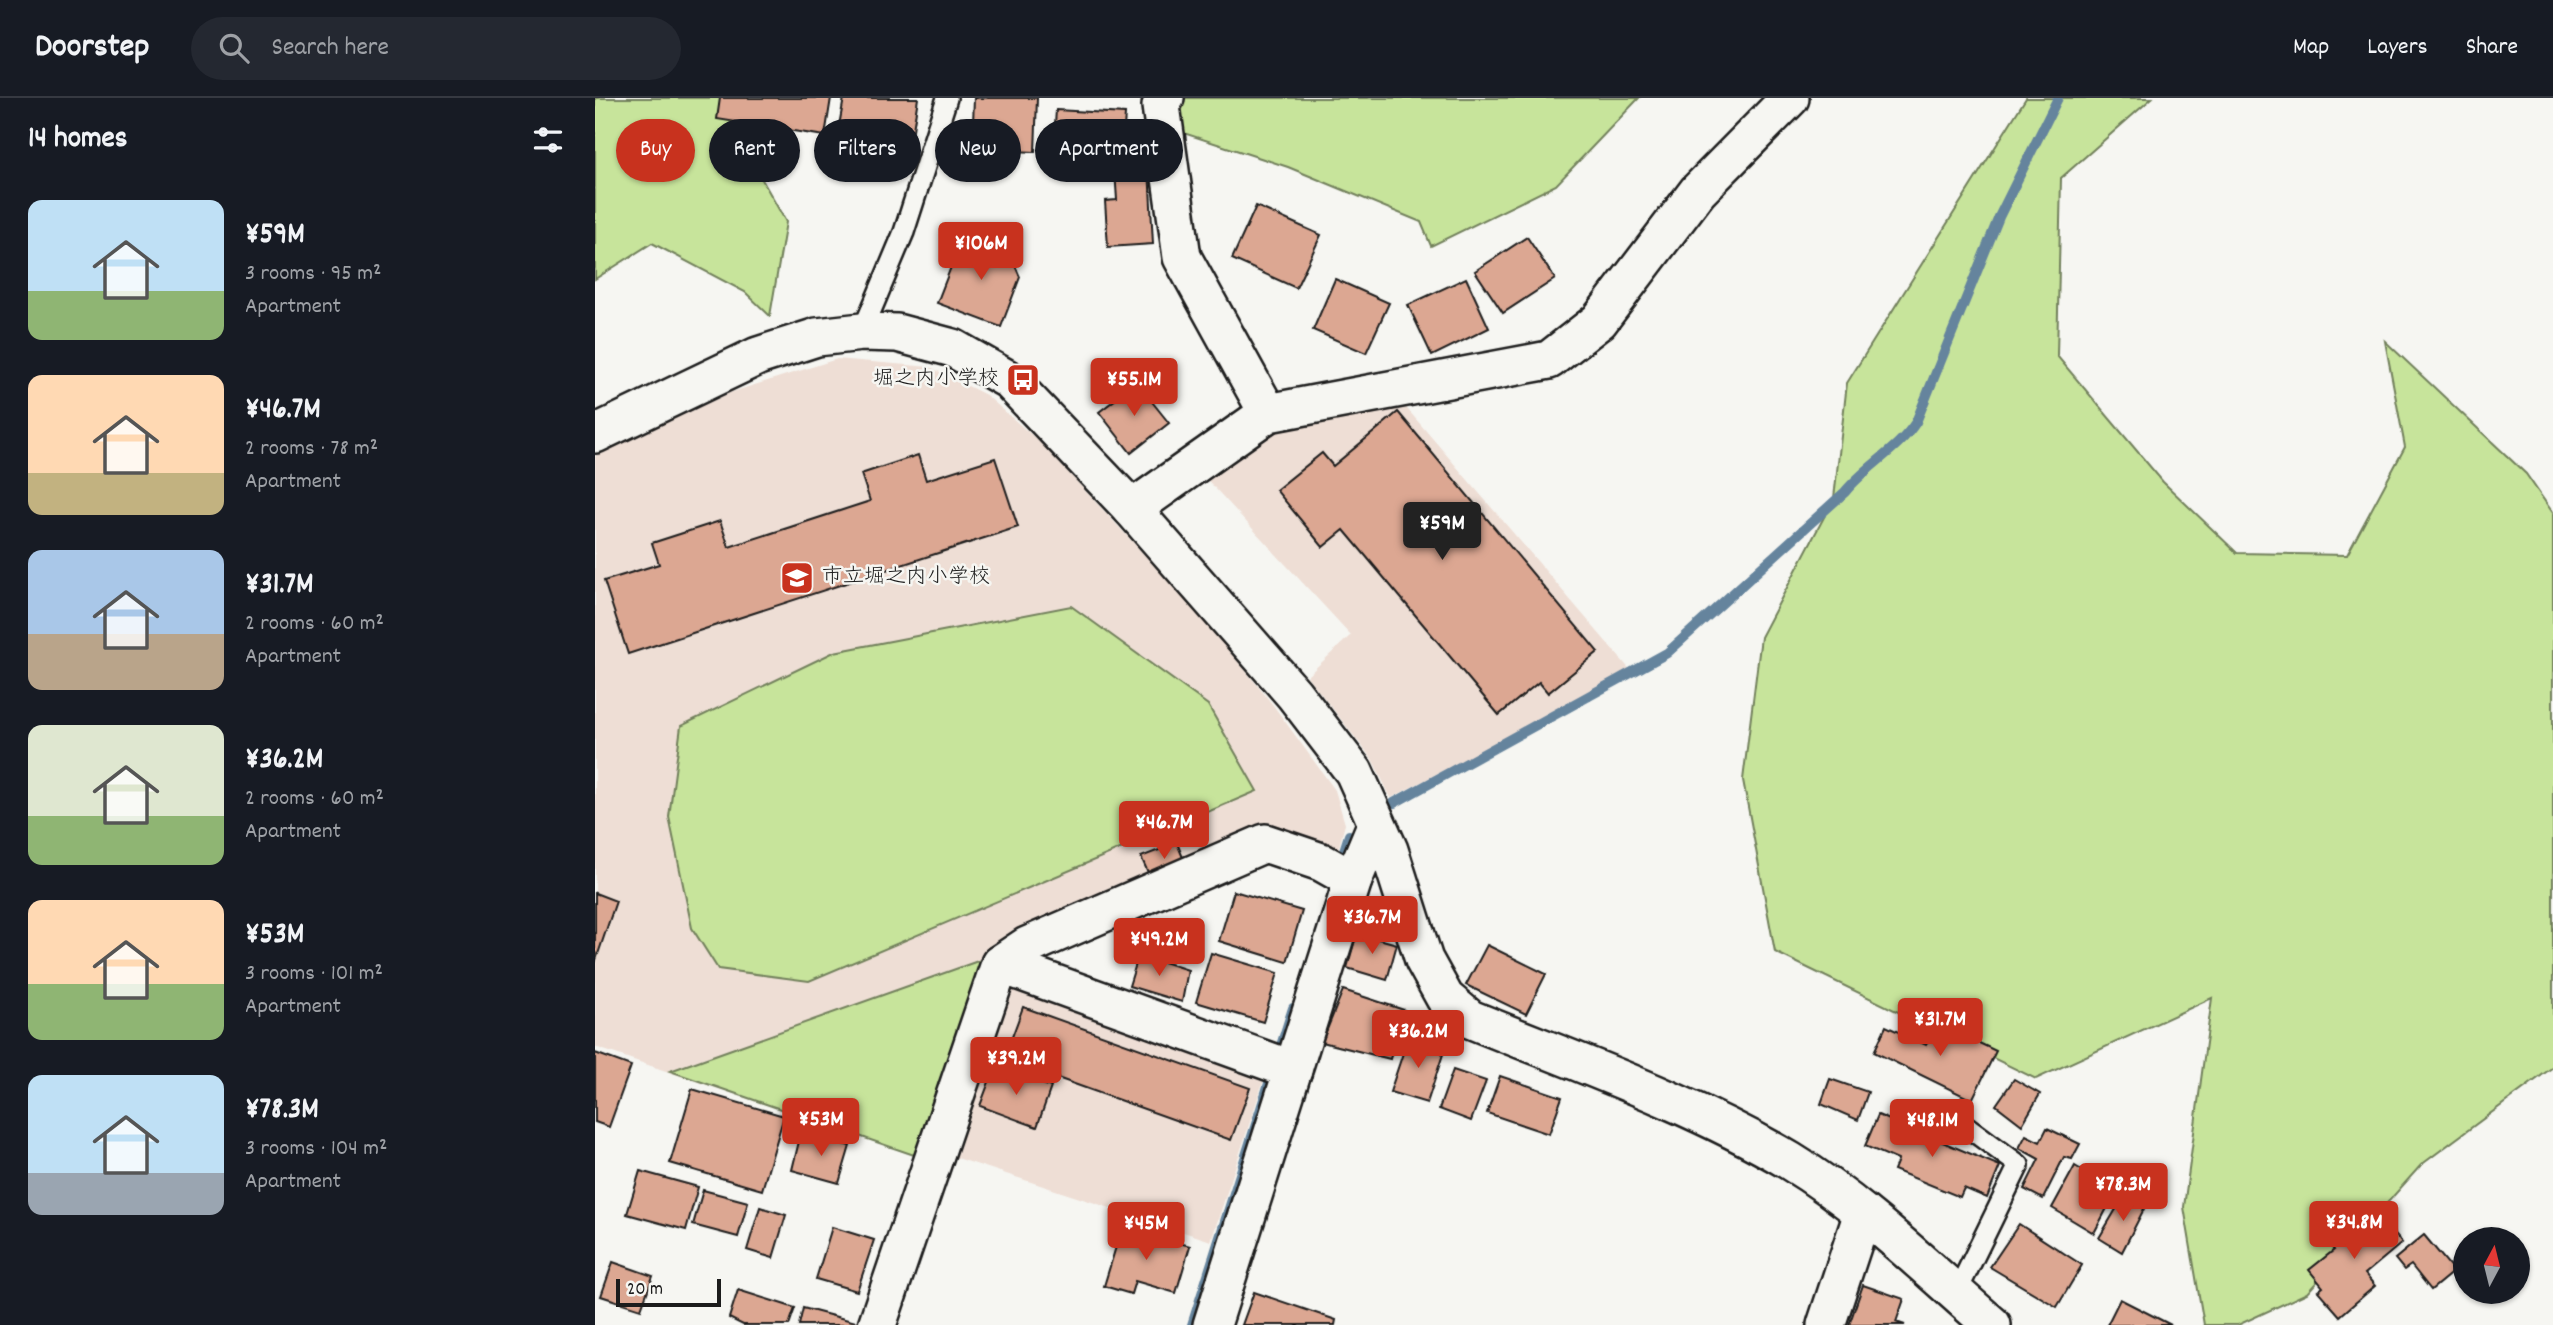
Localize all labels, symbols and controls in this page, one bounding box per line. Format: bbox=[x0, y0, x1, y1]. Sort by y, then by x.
search box bbox=[191, 17, 681, 80]
text: Doorstep bbox=[35, 25, 149, 72]
icon: search bbox=[215, 29, 253, 67]
text: Search here bbox=[271, 30, 389, 67]
text: Map bbox=[2293, 31, 2329, 65]
text: Layers bbox=[2367, 31, 2428, 65]
text: Share bbox=[2466, 31, 2518, 65]
text: 14 homes bbox=[28, 119, 127, 162]
chip: Buy bbox=[616, 119, 695, 182]
chip: Rent bbox=[709, 119, 800, 182]
chip: Filters bbox=[814, 119, 921, 182]
chip: New bbox=[935, 119, 1021, 182]
chip: Apartment bbox=[1035, 119, 1183, 182]
icon: filters bbox=[529, 121, 567, 159]
text: ¥59M bbox=[245, 215, 305, 258]
pin: ¥106M bbox=[932, 222, 1030, 282]
icon: home bbox=[84, 228, 168, 312]
text: ¥106M bbox=[954, 228, 1008, 261]
text: 3 rooms · 95 m² bbox=[245, 258, 381, 291]
text: Apartment bbox=[245, 291, 341, 324]
pin: ¥55.1M bbox=[1077, 358, 1191, 418]
bus stop icon: 堀之内小学校 bbox=[1004, 361, 1042, 399]
text: ¥55.1M bbox=[1107, 364, 1161, 397]
place label: 堀之内小学校 bbox=[873, 365, 999, 395]
text: ¥46.7M bbox=[245, 390, 321, 433]
icon: home bbox=[84, 403, 168, 487]
text: 2 rooms · 78 m² bbox=[245, 433, 378, 466]
text: Apartment bbox=[245, 466, 341, 499]
pin: ¥59M bbox=[1401, 503, 1483, 562]
text: ¥59M bbox=[1419, 508, 1465, 541]
school or university icon: 市立堀之内小学校 bbox=[778, 559, 816, 597]
place label: 市立堀之内小学校 bbox=[822, 563, 990, 593]
text: ¥31.7M bbox=[245, 565, 313, 608]
icon: home bbox=[84, 578, 168, 662]
text: 2 rooms · 60 m² bbox=[245, 608, 384, 641]
text: Apartment bbox=[245, 641, 341, 674]
text: ¥36.2M bbox=[245, 740, 323, 783]
icon: home bbox=[84, 753, 168, 837]
text: 2 rooms · 60 m² bbox=[245, 783, 384, 816]
pin: ¥46.7M bbox=[1107, 802, 1221, 861]
text: ¥46.7M bbox=[1135, 807, 1193, 840]
text: Apartment bbox=[245, 816, 341, 849]
pin: ¥36.7M bbox=[1315, 896, 1429, 956]
text: ¥36.7M bbox=[1343, 902, 1401, 935]
text: ¥53M bbox=[245, 915, 304, 958]
pin: ¥49.2M bbox=[1102, 918, 1216, 978]
text: ¥49.2M bbox=[1130, 924, 1188, 957]
icon: home bbox=[84, 928, 168, 1012]
text: 3 rooms · 101 m² bbox=[245, 958, 383, 991]
text: Apartment bbox=[245, 991, 341, 1024]
pin: ¥31.7M bbox=[1883, 998, 1997, 1058]
text: ¥31.7M bbox=[1914, 1004, 1966, 1037]
pin: ¥36.2M bbox=[1361, 1010, 1475, 1070]
text: ¥36.2M bbox=[1388, 1016, 1448, 1049]
pin: ¥39.2M bbox=[959, 1038, 1073, 1097]
text: ¥39.2M bbox=[986, 1043, 1046, 1076]
text: ¥78.3M bbox=[245, 1090, 319, 1133]
pin: ¥53M bbox=[780, 1098, 862, 1158]
pin: ¥48.1M bbox=[1875, 1100, 1989, 1159]
icon: home bbox=[84, 1103, 168, 1187]
text: ¥53M bbox=[798, 1104, 844, 1137]
text: ¥48.1M bbox=[1906, 1105, 1958, 1138]
text: 3 rooms · 104 m² bbox=[245, 1133, 387, 1166]
pin: ¥78.3M bbox=[2066, 1164, 2180, 1223]
text: Apartment bbox=[245, 1166, 341, 1199]
text: ¥78.3M bbox=[2095, 1169, 2151, 1202]
pin: ¥45M bbox=[1105, 1202, 1187, 1262]
pin: ¥34.8M bbox=[2297, 1202, 2411, 1261]
text: ¥34.8M bbox=[2325, 1207, 2383, 1240]
text: ¥45M bbox=[1124, 1208, 1168, 1241]
north arrow bbox=[2453, 1227, 2531, 1304]
map controls bbox=[2453, 1227, 2530, 1304]
scale bar bbox=[616, 1276, 721, 1308]
text: 20 m bbox=[627, 1277, 663, 1304]

